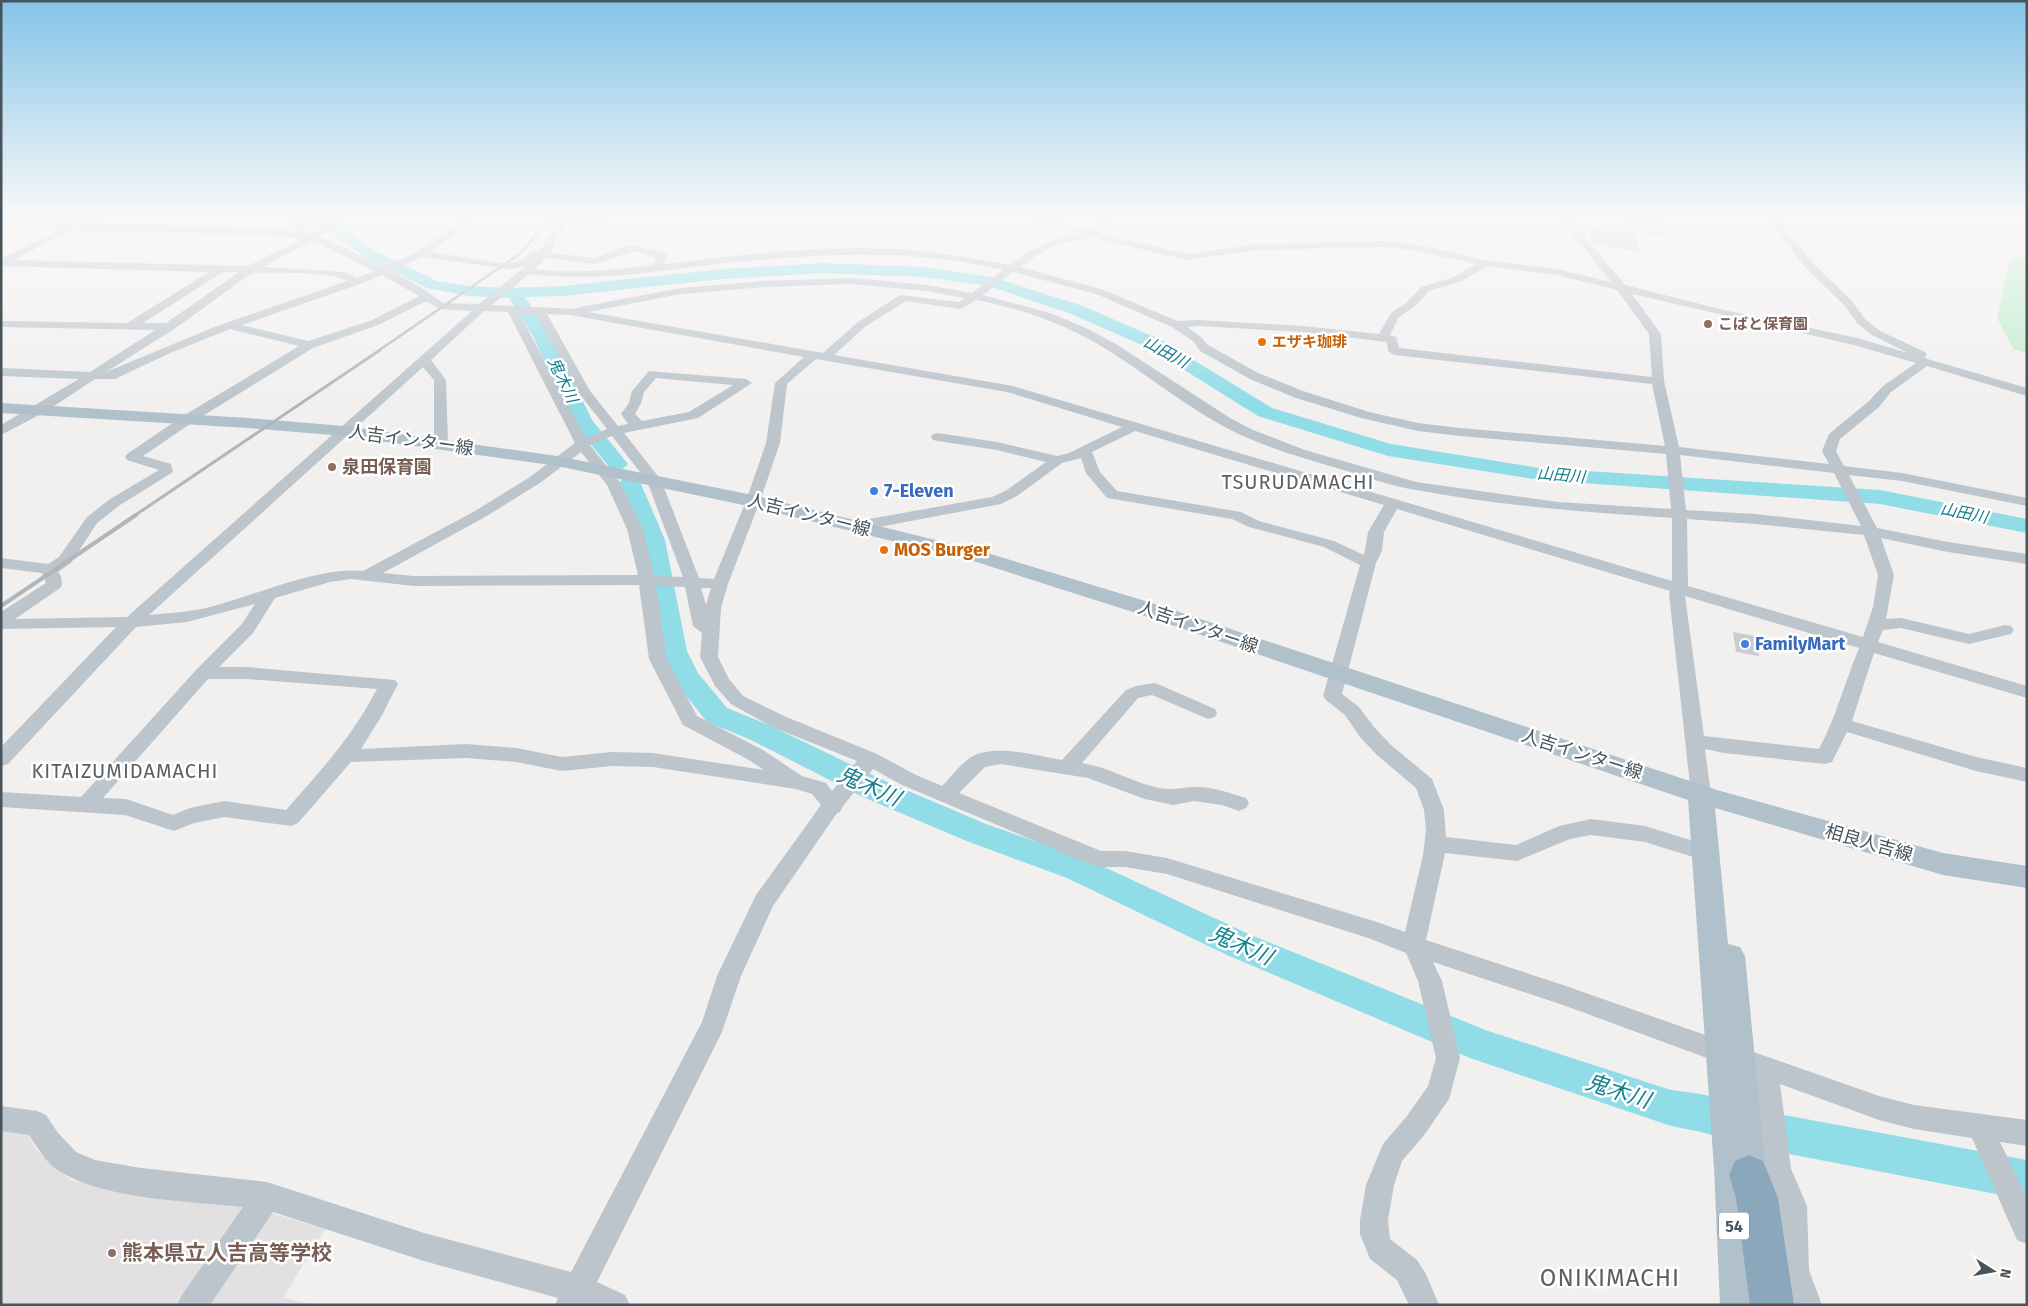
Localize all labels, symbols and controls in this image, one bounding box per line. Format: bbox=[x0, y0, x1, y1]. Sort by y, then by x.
place label: こばと保育園 bbox=[1718, 315, 1808, 333]
marker: こばと保育園 bbox=[1702, 318, 1714, 330]
water label: 山田川 bbox=[1140, 332, 1193, 373]
place label: エザキ珈琲 bbox=[1272, 333, 1347, 351]
marker: エザキ珈琲 bbox=[1256, 336, 1268, 348]
water label: 鬼木川 bbox=[544, 354, 583, 408]
street label: 人吉インター線 bbox=[347, 420, 475, 460]
place label: 泉田保育園 bbox=[342, 456, 432, 478]
marker: 泉田保育園 bbox=[326, 461, 338, 473]
water label: 山田川 bbox=[1536, 463, 1588, 487]
district label: TSURUDAMACHI bbox=[1222, 470, 1374, 494]
place label: 7-Eleven bbox=[884, 480, 954, 502]
marker: 7-Eleven bbox=[868, 485, 880, 497]
street label: 人吉インター線 bbox=[745, 489, 873, 541]
water label: 山田川 bbox=[1939, 499, 1991, 527]
place label: MOS Burger bbox=[894, 539, 991, 561]
marker: MOS Burger bbox=[878, 544, 890, 556]
street label: 人吉インター線 bbox=[1135, 596, 1261, 658]
place label: FamilyMart bbox=[1755, 633, 1847, 655]
marker: FamilyMart bbox=[1739, 638, 1751, 650]
street label: 人吉インター線 bbox=[1519, 724, 1645, 784]
district label: KITAIZUMIDAMACHI bbox=[32, 759, 218, 783]
water label: 鬼木川 bbox=[833, 760, 906, 813]
street label: 相良人吉線 bbox=[1823, 820, 1915, 866]
water label: 鬼木川 bbox=[1205, 919, 1278, 972]
water label: 鬼木川 bbox=[1582, 1068, 1655, 1115]
road number: 54 bbox=[1719, 1212, 1749, 1240]
place label: 熊本県立人吉高等学校 bbox=[122, 1240, 332, 1266]
north arrow bbox=[1968, 1246, 2018, 1296]
marker: 熊本県立人吉高等学校 bbox=[106, 1247, 118, 1259]
district label: ONIKIMACHI bbox=[1540, 1264, 1680, 1292]
text: N bbox=[1996, 1267, 2015, 1280]

